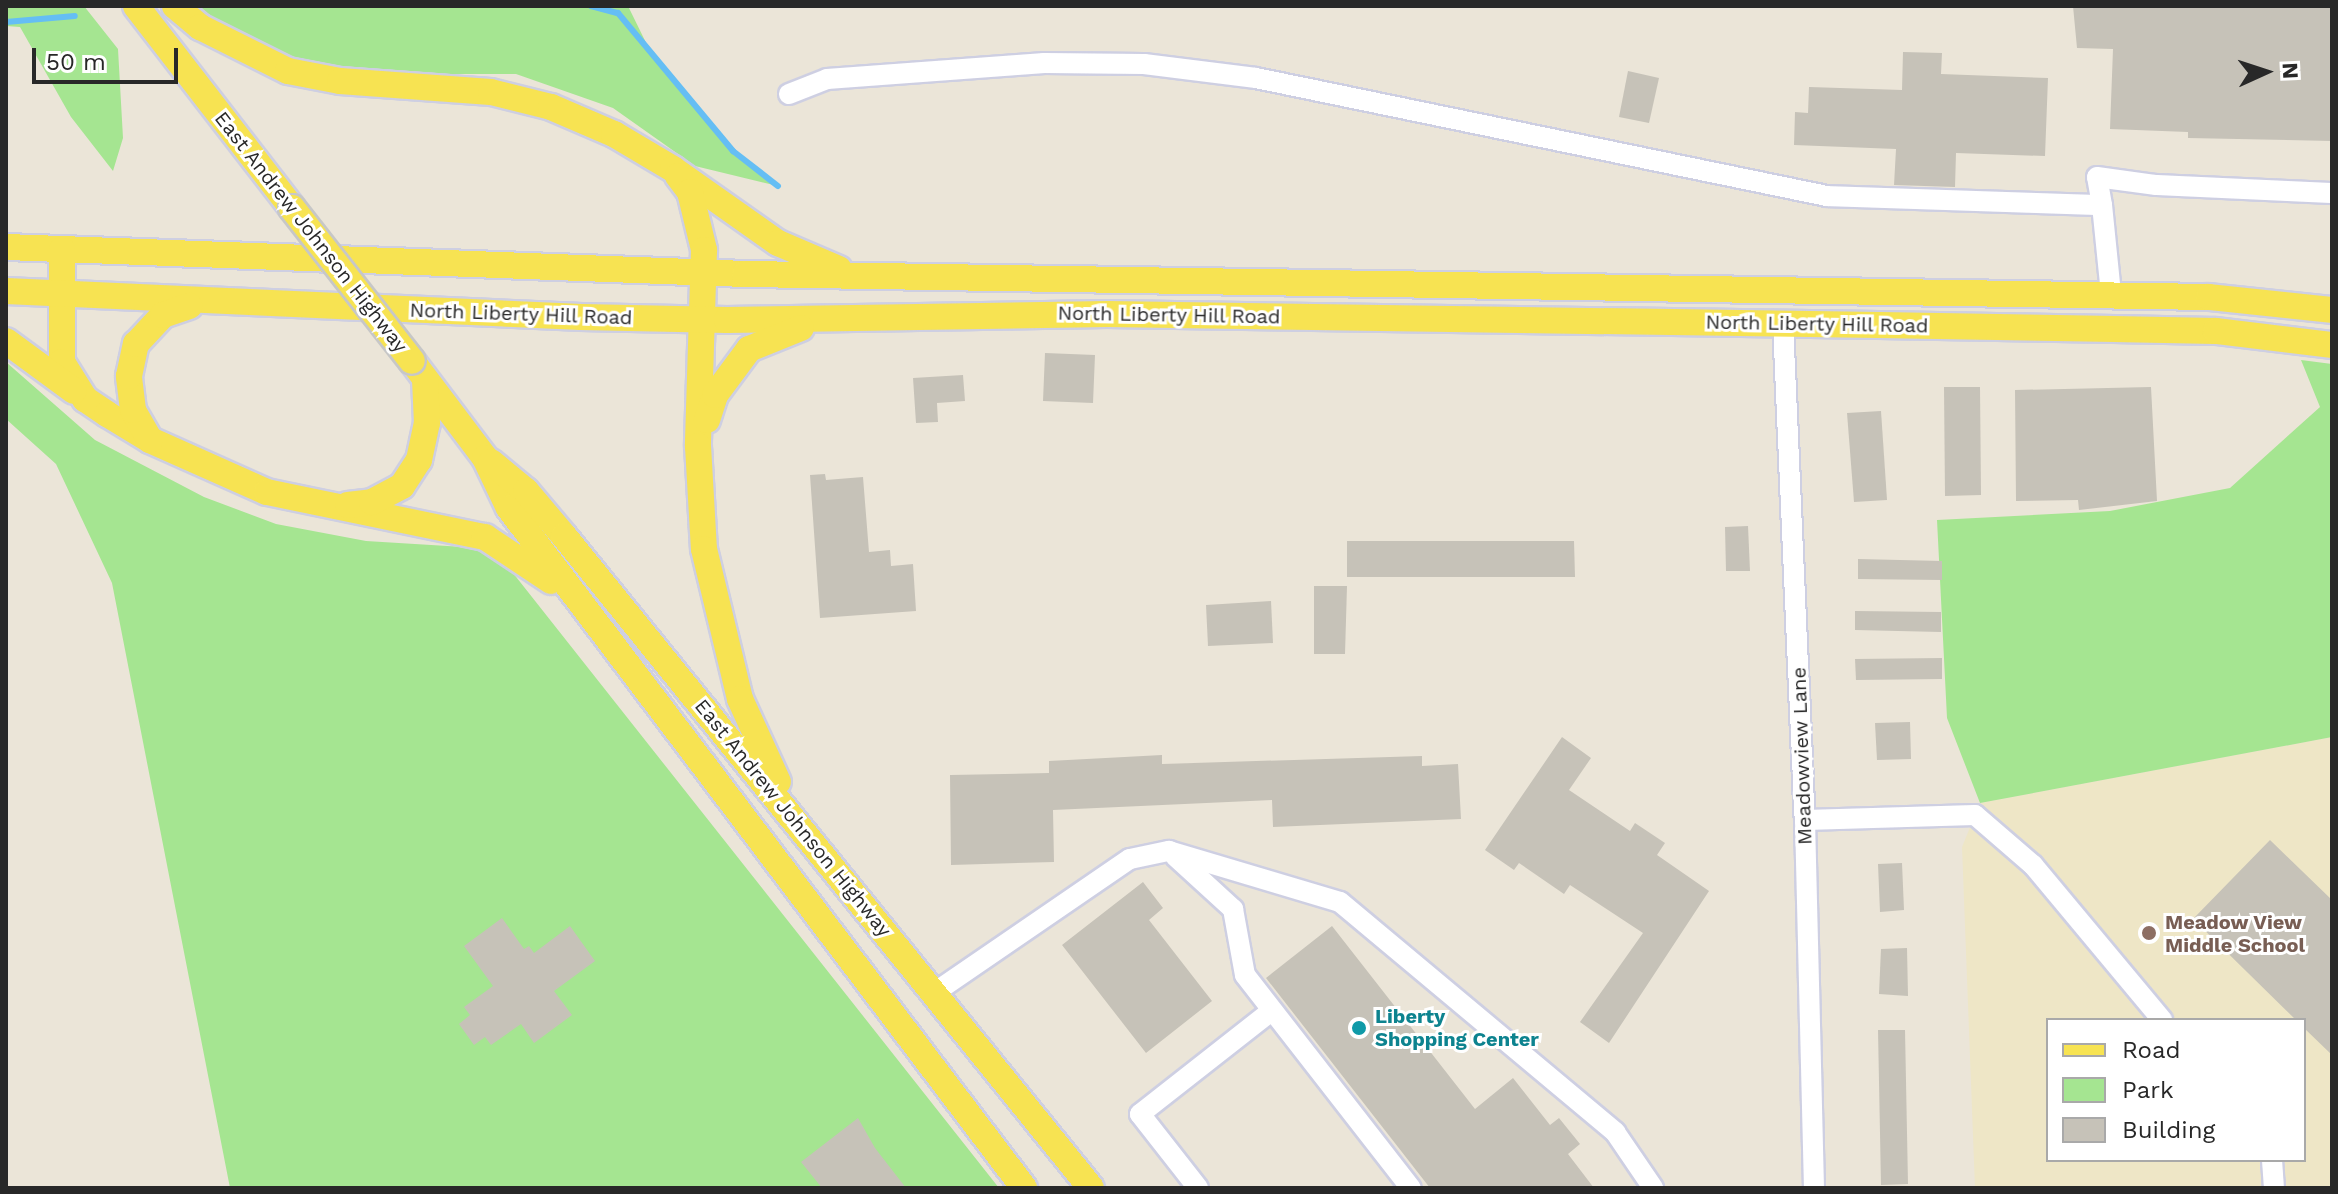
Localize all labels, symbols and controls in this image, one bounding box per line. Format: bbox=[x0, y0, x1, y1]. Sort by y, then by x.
scale bar bbox=[36, 32, 182, 82]
north arrow bbox=[2226, 32, 2306, 112]
text: 50 m bbox=[46, 48, 106, 76]
text: N bbox=[2278, 62, 2303, 80]
street label: East Andrew Johnson Highway bbox=[209, 106, 413, 358]
street label: North Liberty Hill Road bbox=[409, 298, 633, 330]
street label: North Liberty Hill Road bbox=[1057, 301, 1281, 329]
street label: North Liberty Hill Road bbox=[1705, 310, 1929, 338]
street label: Meadowview Lane bbox=[1787, 666, 1817, 846]
street label: East Andrew Johnson Highway bbox=[689, 694, 897, 942]
place label: Meadow View Middle School bbox=[2165, 910, 2305, 957]
marker: Meadow View Middle School bbox=[2140, 924, 2158, 942]
place label: Liberty Shopping Center bbox=[1375, 1004, 1539, 1051]
legend bbox=[2046, 1018, 2306, 1162]
marker: Liberty Shopping Center bbox=[1350, 1019, 1368, 1037]
text: Road bbox=[2122, 1036, 2181, 1064]
text: Park bbox=[2122, 1076, 2174, 1104]
text: Building bbox=[2122, 1116, 2215, 1144]

